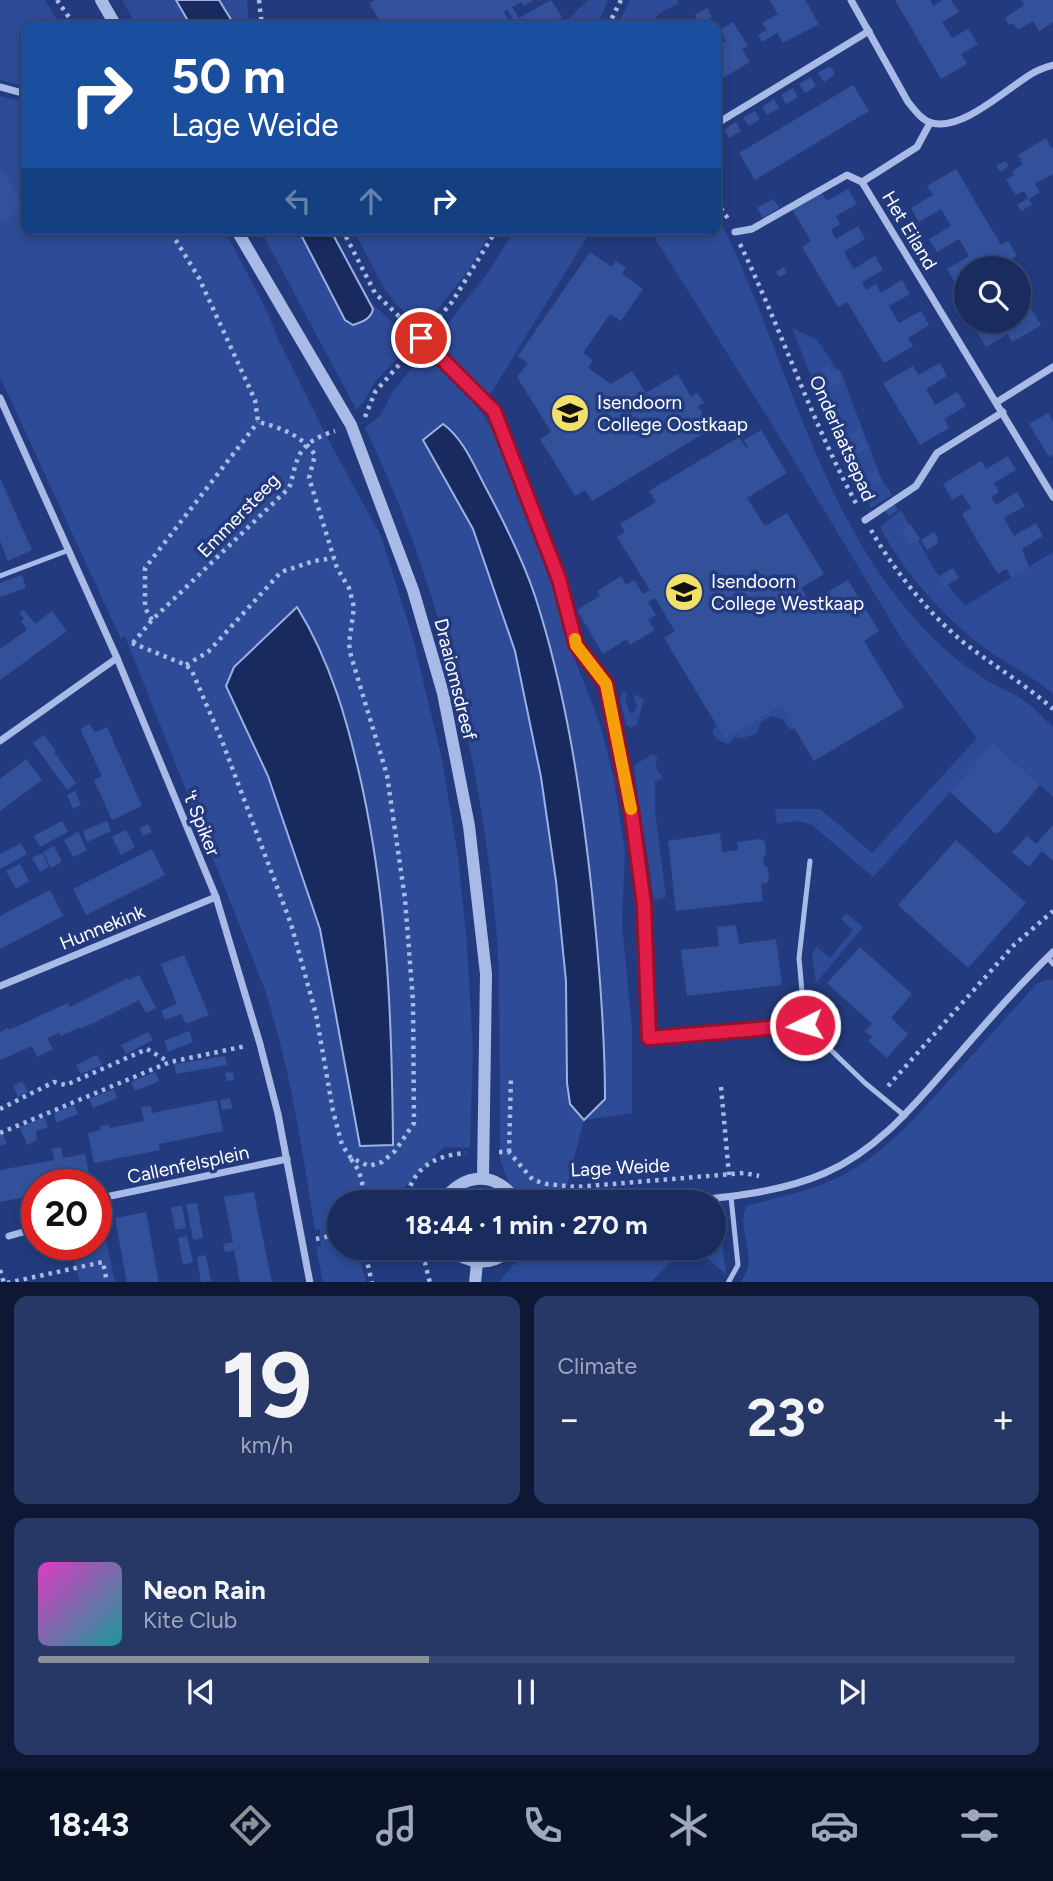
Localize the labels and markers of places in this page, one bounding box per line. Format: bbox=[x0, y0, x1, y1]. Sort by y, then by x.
pin bbox=[391, 308, 451, 368]
place label: Isendoorn College Oostkaap bbox=[597, 391, 748, 436]
school or university icon: Isendoorn College Oostkaap bbox=[549, 392, 591, 434]
place label: Isendoorn College Westkaap bbox=[711, 570, 864, 615]
school or university icon: Isendoorn College Westkaap bbox=[663, 571, 705, 613]

